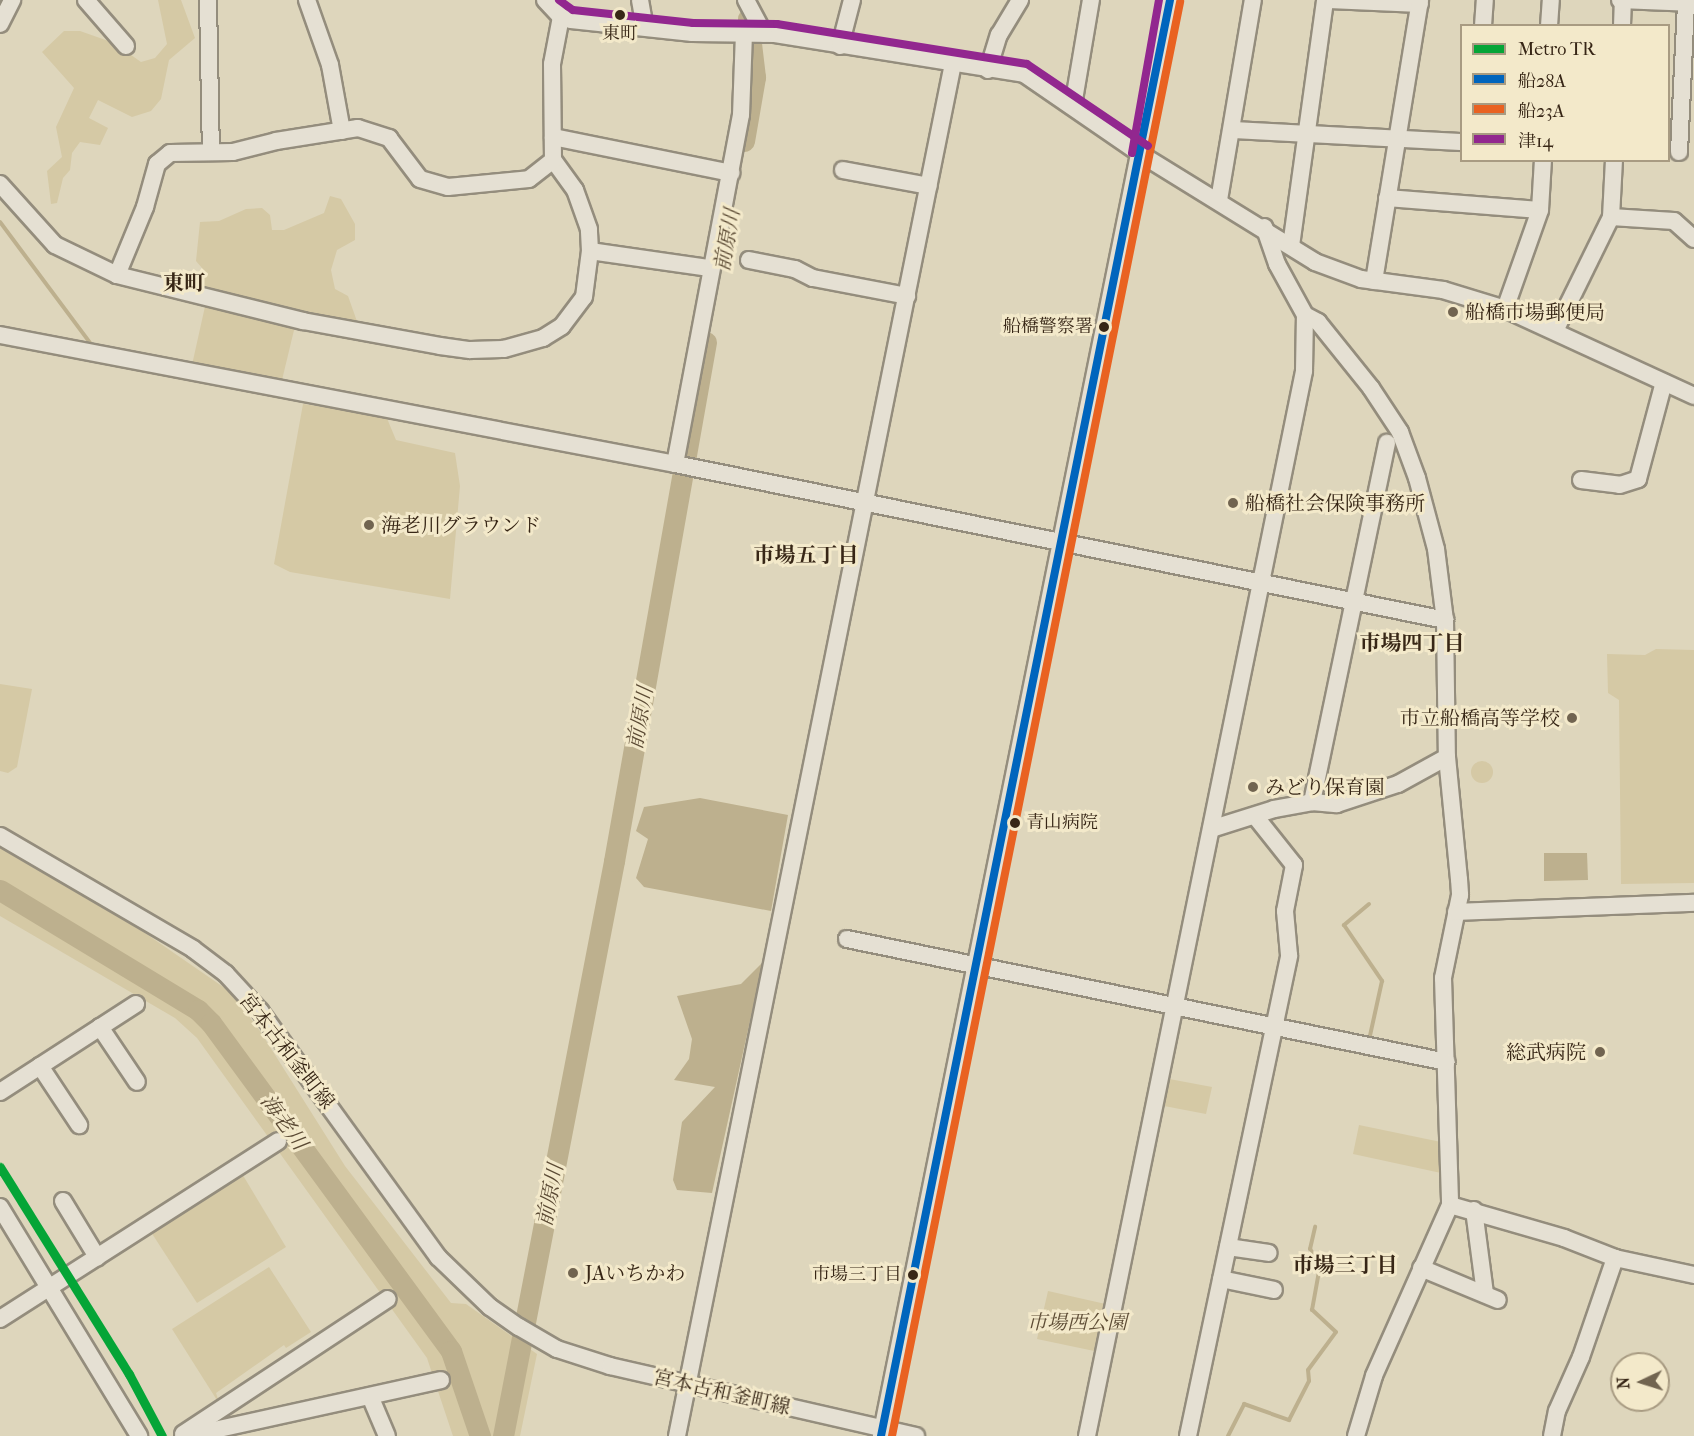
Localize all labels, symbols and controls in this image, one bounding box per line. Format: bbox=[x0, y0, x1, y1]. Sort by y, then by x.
marker: 東町 bbox=[614, 9, 626, 21]
place label: 東町 bbox=[602, 23, 638, 45]
legend bbox=[1460, 24, 1670, 162]
text: Metro TR bbox=[1518, 39, 1595, 60]
text: 船28A bbox=[1518, 71, 1566, 92]
text: 船23A bbox=[1518, 101, 1564, 122]
text: 津14 bbox=[1518, 131, 1553, 152]
water label: 前原川 bbox=[709, 207, 745, 273]
district label: 東町 bbox=[163, 270, 205, 296]
place label: 船橋市場郵便局 bbox=[1465, 300, 1605, 324]
marker: 船橋市場郵便局 bbox=[1446, 305, 1460, 319]
place label: 船橋警察署 bbox=[1003, 316, 1093, 338]
marker: 船橋警察署 bbox=[1098, 321, 1110, 333]
place label: 船橋社会保険事務所 bbox=[1245, 491, 1425, 515]
marker: 船橋社会保険事務所 bbox=[1226, 496, 1240, 510]
place label: 海老川グラウンド bbox=[381, 513, 541, 537]
marker: 海老川グラウンド bbox=[362, 518, 376, 532]
district label: 市場五丁目 bbox=[754, 542, 858, 568]
district label: 市場四丁目 bbox=[1360, 630, 1464, 656]
water label: 前原川 bbox=[622, 685, 658, 751]
place label: 市立船橋高等学校 bbox=[1400, 706, 1560, 730]
marker: 市立船橋高等学校 bbox=[1565, 711, 1579, 725]
place label: みどり保育園 bbox=[1265, 775, 1385, 799]
marker: みどり保育園 bbox=[1246, 780, 1260, 794]
place label: 青山病院 bbox=[1026, 812, 1098, 834]
marker: 青山病院 bbox=[1009, 817, 1021, 829]
street label: 宮本古和釜町線 bbox=[234, 988, 340, 1114]
place label: 総武病院 bbox=[1506, 1040, 1586, 1064]
marker: 総武病院 bbox=[1591, 1043, 1609, 1061]
water label: 海老川 bbox=[255, 1089, 313, 1155]
water label: 前原川 bbox=[532, 1162, 568, 1228]
district label: 市場三丁目 bbox=[1293, 1252, 1397, 1278]
place label: JAいちかわ bbox=[585, 1261, 685, 1285]
place label: 市場三丁目 bbox=[812, 1264, 902, 1286]
marker: JAいちかわ bbox=[566, 1266, 580, 1280]
marker: 市場三丁目 bbox=[907, 1269, 919, 1281]
park label: 市場西公園 bbox=[1027, 1310, 1127, 1334]
north arrow bbox=[1610, 1352, 1670, 1412]
street label: 宮本古和釜町線 bbox=[651, 1365, 793, 1419]
text: N bbox=[1614, 1376, 1633, 1390]

